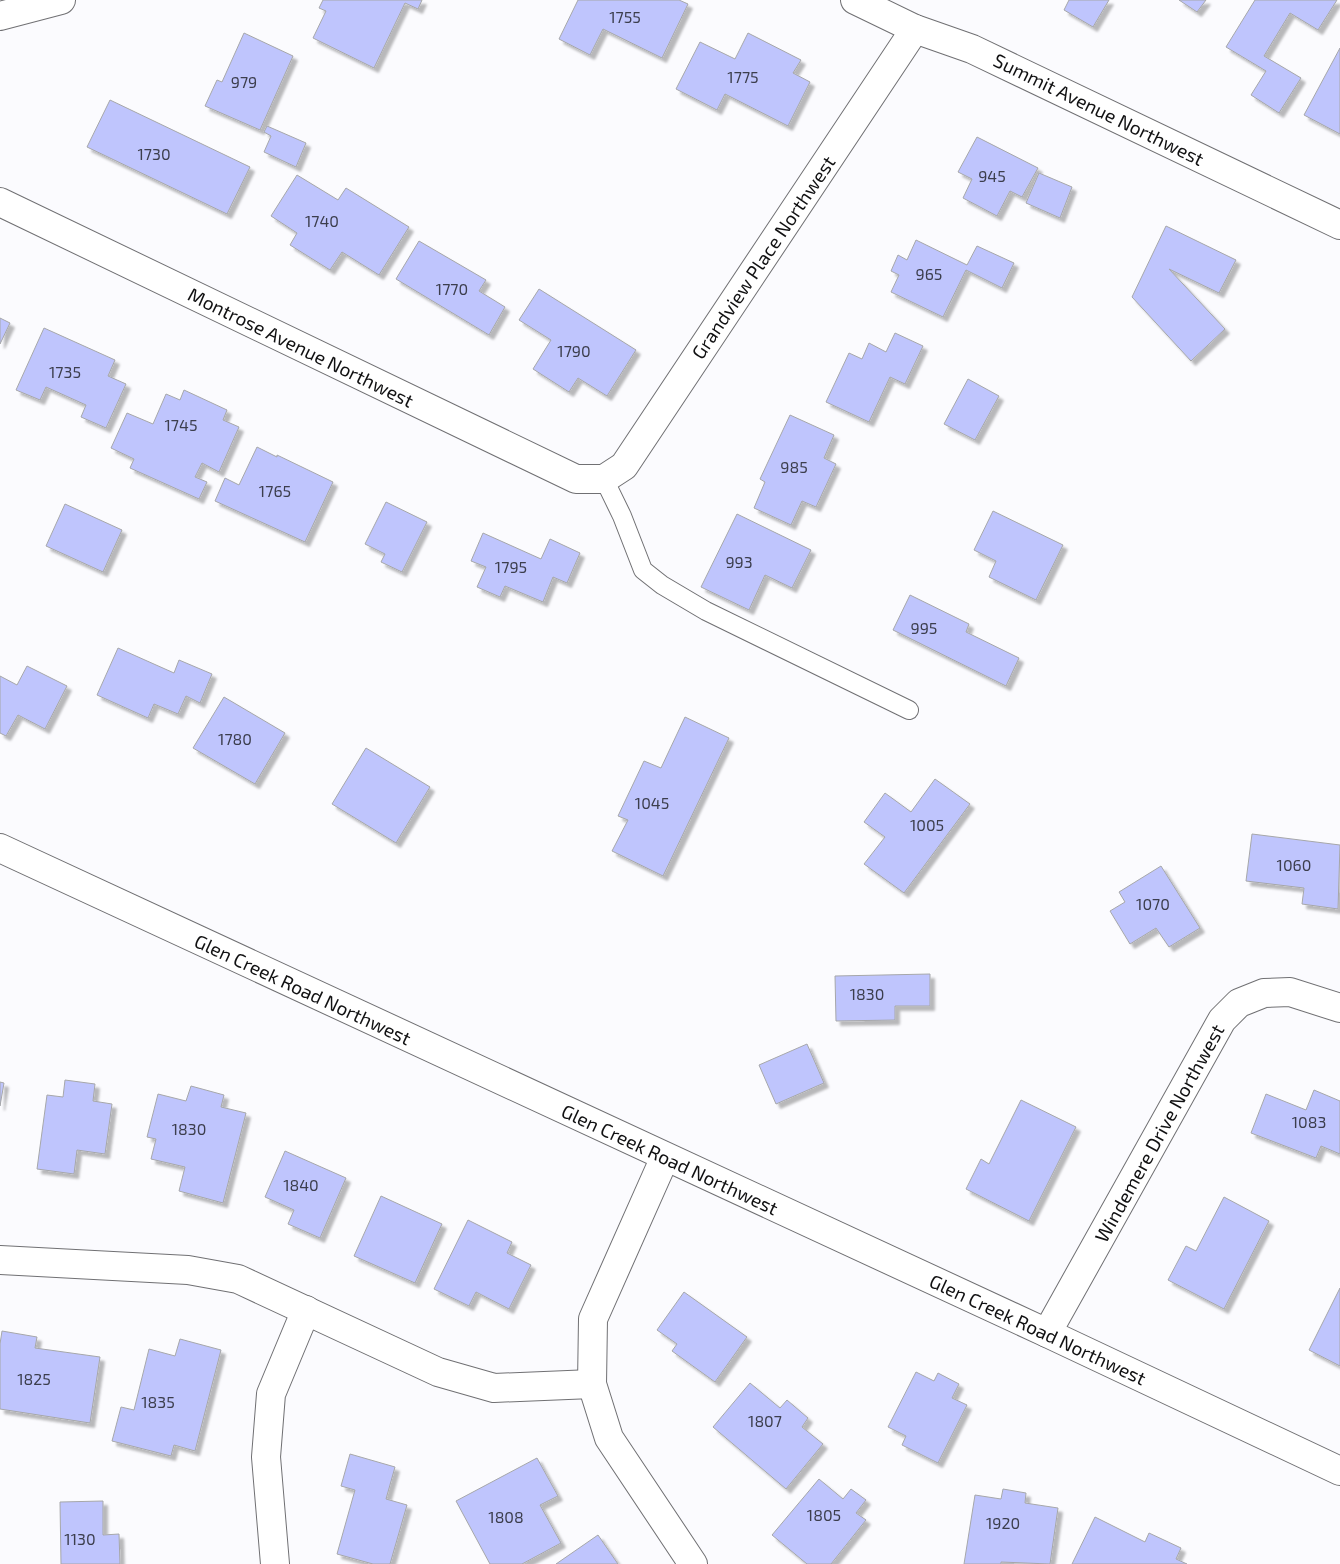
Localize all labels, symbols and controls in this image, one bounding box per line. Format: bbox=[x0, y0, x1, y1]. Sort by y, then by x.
house number: 1755 bbox=[609, 7, 641, 26]
street label: Summit Avenue Northwest bbox=[990, 48, 1208, 170]
house number: 1775 bbox=[727, 67, 759, 86]
house number: 979 bbox=[231, 72, 257, 91]
house number: 1730 bbox=[137, 144, 171, 163]
street label: Grandview Place Northwest bbox=[686, 151, 840, 363]
house number: 945 bbox=[978, 166, 1006, 185]
house number: 1740 bbox=[305, 211, 339, 230]
house number: 965 bbox=[916, 264, 942, 283]
house number: 1770 bbox=[436, 279, 468, 298]
street label: Montrose Avenue Northwest bbox=[184, 282, 418, 412]
house number: 1790 bbox=[557, 341, 591, 360]
house number: 1735 bbox=[49, 362, 81, 381]
house number: 1745 bbox=[165, 415, 197, 434]
house number: 985 bbox=[780, 457, 808, 476]
house number: 1765 bbox=[259, 481, 291, 500]
house number: 993 bbox=[725, 552, 753, 571]
house number: 1795 bbox=[495, 557, 527, 576]
house number: 995 bbox=[911, 618, 937, 637]
house number: 1780 bbox=[218, 729, 252, 748]
house number: 1045 bbox=[635, 793, 669, 812]
house number: 1005 bbox=[910, 815, 944, 834]
house number: 1060 bbox=[1277, 855, 1311, 874]
house number: 1070 bbox=[1136, 894, 1170, 913]
street label: Glen Creek Road Northwest bbox=[191, 929, 415, 1049]
house number: 1830 bbox=[850, 984, 884, 1003]
street label: Windemere Drive Northwest bbox=[1089, 1020, 1229, 1246]
street label: Glen Creek Road Northwest bbox=[558, 1099, 782, 1219]
house number: 1083 bbox=[1292, 1112, 1326, 1131]
house number: 1830 bbox=[172, 1119, 206, 1138]
house number: 1840 bbox=[283, 1175, 319, 1194]
street label: Glen Creek Road Northwest bbox=[926, 1269, 1150, 1389]
house number: 1825 bbox=[17, 1369, 51, 1388]
house number: 1835 bbox=[141, 1392, 175, 1411]
house number: 1807 bbox=[748, 1411, 782, 1430]
house number: 1805 bbox=[807, 1505, 841, 1524]
house number: 1808 bbox=[488, 1507, 524, 1526]
house number: 1920 bbox=[986, 1513, 1020, 1532]
house number: 1130 bbox=[64, 1529, 96, 1548]

